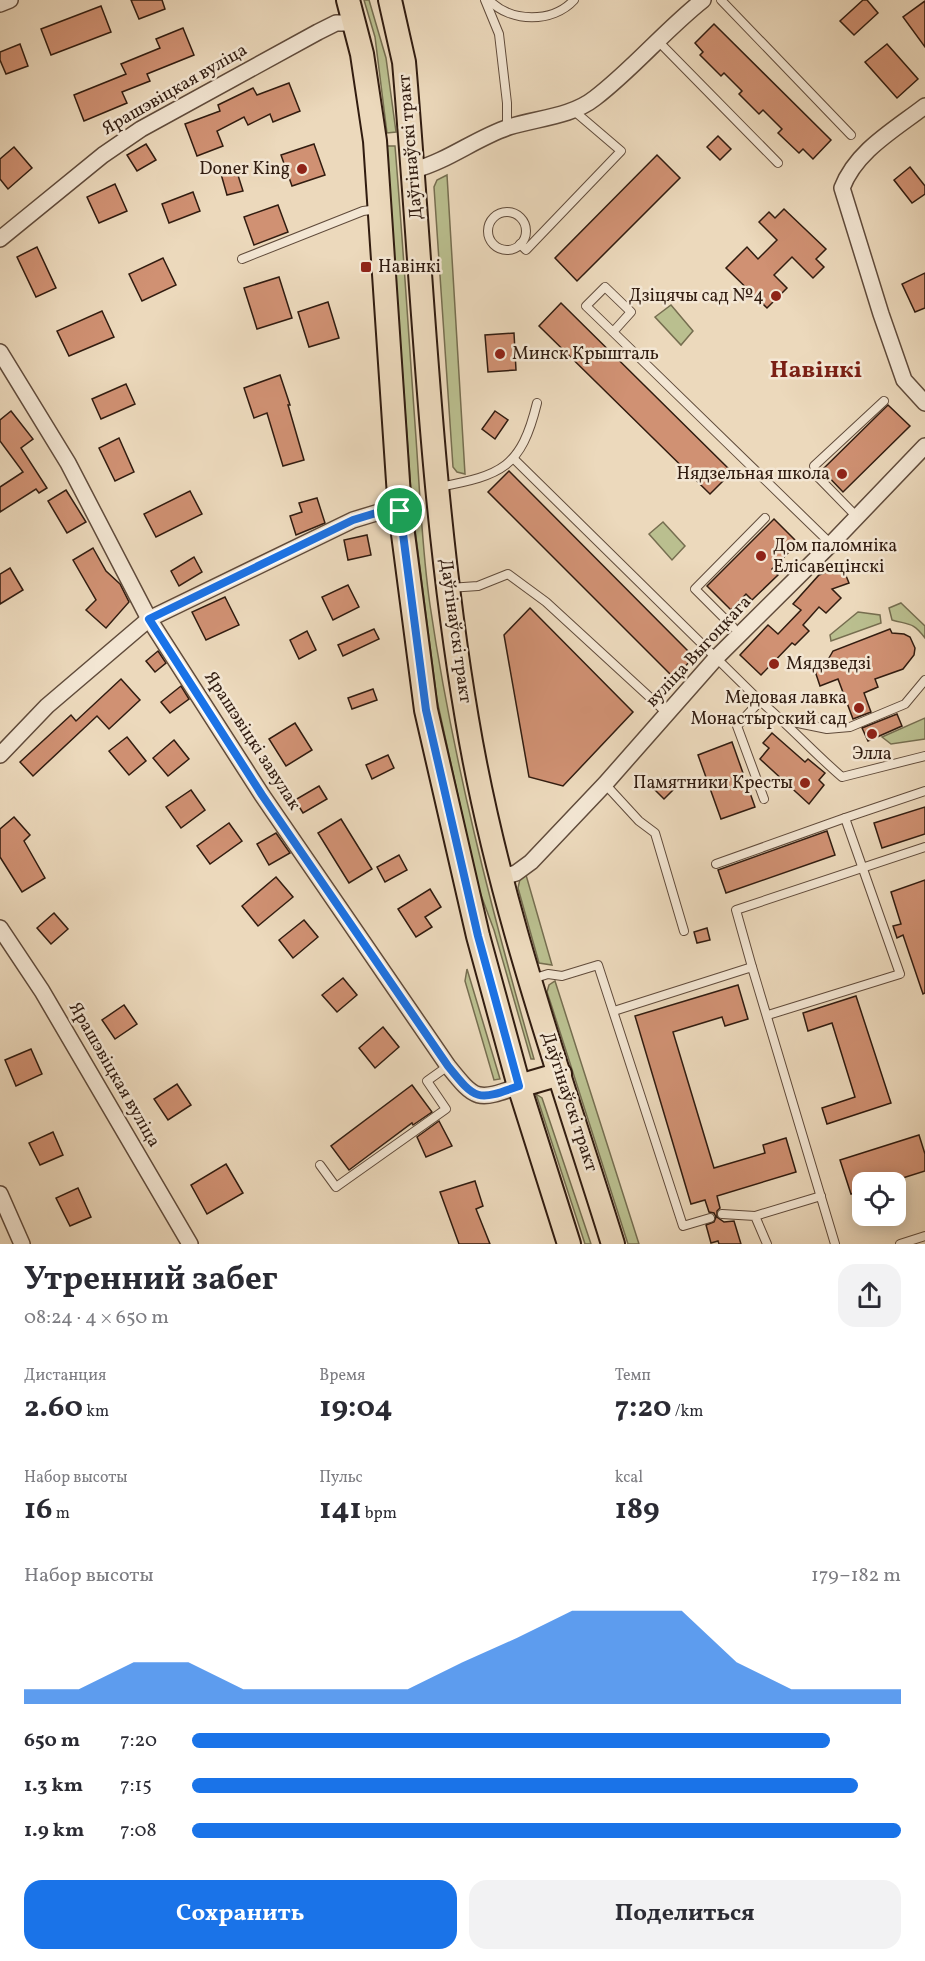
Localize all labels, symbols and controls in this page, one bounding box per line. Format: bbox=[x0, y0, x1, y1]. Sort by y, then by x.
street label: Ярашэвіцкая вуліца bbox=[98, 38, 252, 142]
street label: Даўгінаўскі тракт bbox=[392, 73, 430, 221]
place label: Doner King bbox=[199, 157, 290, 182]
marker: Doner King bbox=[295, 162, 309, 176]
place label: Навінкі bbox=[378, 255, 441, 280]
marker: Навінкі bbox=[359, 260, 373, 274]
place label: Дзіцячы сад №4 bbox=[629, 284, 764, 309]
marker: Дзіцячы сад №4 bbox=[769, 289, 783, 303]
place label: Минск Крышталь bbox=[512, 342, 659, 367]
marker: Минск Крышталь bbox=[493, 347, 507, 361]
district label: Навінкі bbox=[770, 354, 862, 388]
place label: Нядзельная школа bbox=[676, 462, 830, 487]
marker: Нядзельная школа bbox=[835, 467, 849, 481]
pin bbox=[374, 485, 425, 536]
icon: arrive bbox=[383, 494, 416, 527]
place label: Дом паломніка Елісавецінскі bbox=[773, 534, 897, 580]
marker: Дом паломніка Елісавецінскі bbox=[754, 549, 768, 563]
street label: Даўгінаўскі тракт bbox=[432, 557, 478, 705]
street label: вуліца Выгоцкага bbox=[641, 591, 757, 713]
place label: Мядзведзі bbox=[786, 652, 871, 677]
marker: Мядзведзі bbox=[767, 657, 781, 671]
street label: Ярашэвіцкі завулак bbox=[198, 667, 307, 816]
place label: Медовая лавка Монастырский сад bbox=[691, 686, 847, 732]
marker: Медовая лавка Монастырский сад bbox=[852, 701, 866, 715]
marker: Элла bbox=[865, 727, 879, 741]
place label: Элла bbox=[852, 742, 892, 767]
place label: Памятники Кресты bbox=[633, 771, 793, 796]
marker: Памятники Кресты bbox=[798, 776, 812, 790]
street label: Ярашэвіцкая вуліца bbox=[62, 998, 166, 1152]
street label: Даўгінаўскі тракт bbox=[535, 1029, 603, 1175]
map controls bbox=[852, 1172, 906, 1226]
button: locate bbox=[852, 1172, 906, 1226]
text: Утренний забег bbox=[24, 1258, 278, 1304]
button: share bbox=[838, 1264, 901, 1327]
text: 08:24 · 4 × 650 m bbox=[24, 1304, 169, 1332]
text: Дистанция bbox=[24, 1365, 106, 1387]
text: Время bbox=[319, 1365, 365, 1387]
text: Темп bbox=[615, 1365, 651, 1387]
text: 2.60 bbox=[24, 1387, 83, 1429]
text: 19:04 bbox=[319, 1387, 393, 1429]
text: 7:20 bbox=[615, 1387, 671, 1429]
text: km bbox=[83, 1401, 109, 1423]
text: /km bbox=[671, 1401, 703, 1423]
text: Набор высоты bbox=[24, 1467, 128, 1489]
text: Пульс bbox=[319, 1467, 363, 1489]
text: kcal bbox=[615, 1467, 643, 1489]
text: 16 bbox=[24, 1489, 53, 1531]
text: 141 bbox=[319, 1489, 362, 1531]
text: 189 bbox=[615, 1489, 660, 1531]
text: m bbox=[53, 1503, 70, 1525]
text: bpm bbox=[362, 1503, 397, 1525]
text: Набор высоты bbox=[24, 1562, 154, 1590]
text: 179–182 m bbox=[811, 1562, 901, 1590]
text: 650 m bbox=[24, 1727, 80, 1755]
text: 7:20 bbox=[120, 1727, 157, 1755]
text: 1.3 km bbox=[24, 1772, 83, 1800]
text: 7:15 bbox=[120, 1772, 152, 1800]
text: 1.9 km bbox=[24, 1817, 84, 1845]
text: 7:08 bbox=[120, 1817, 157, 1845]
button: Сохранить bbox=[24, 1880, 457, 1949]
button: Поделиться bbox=[469, 1880, 901, 1949]

